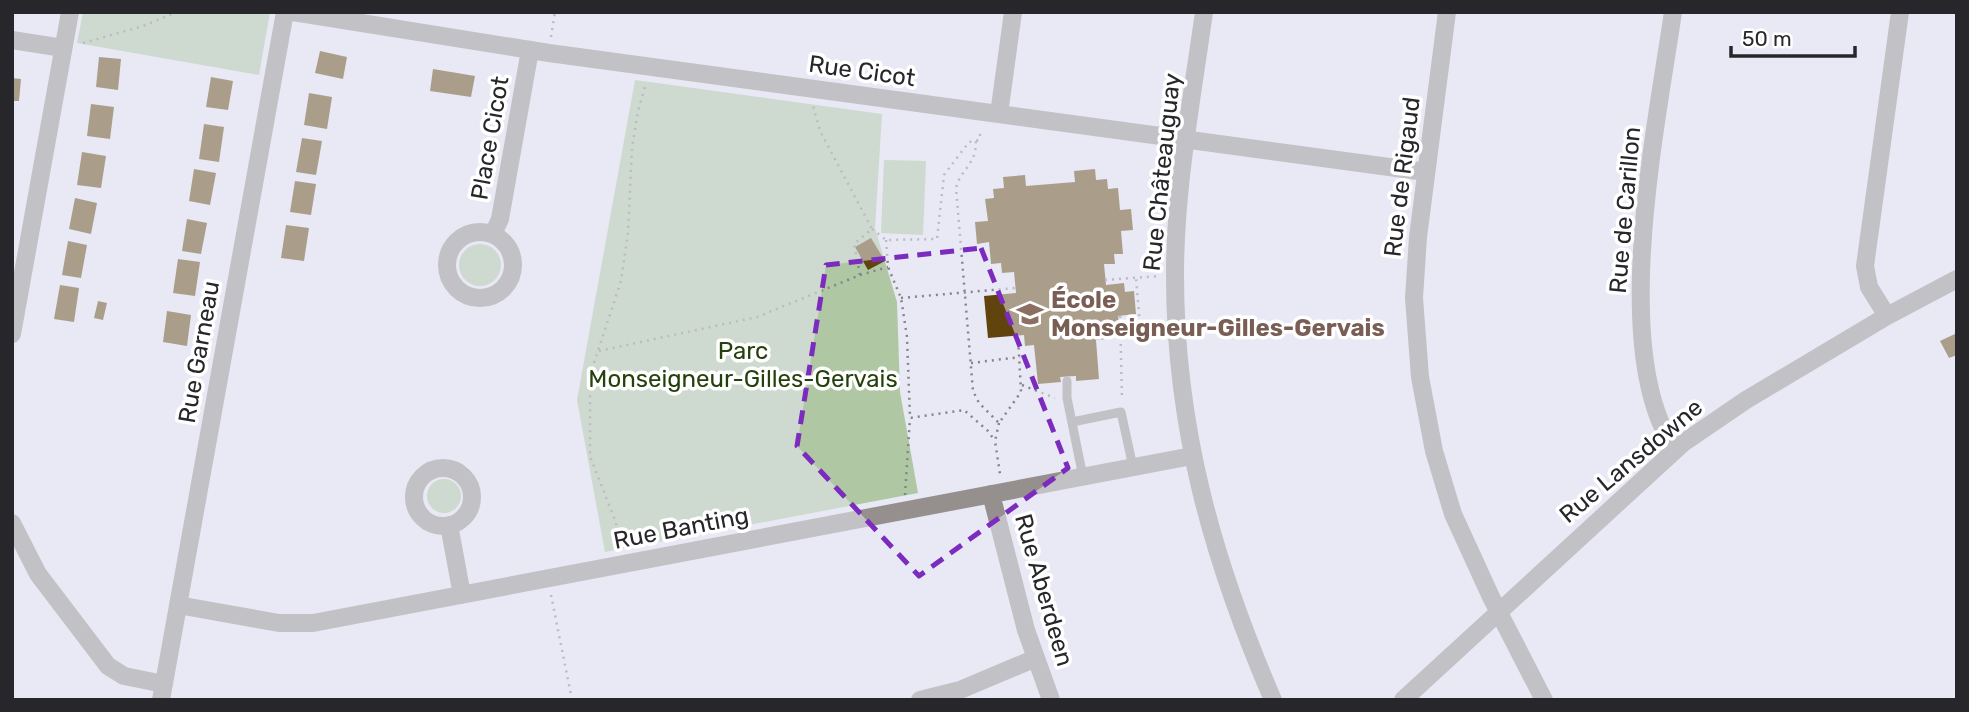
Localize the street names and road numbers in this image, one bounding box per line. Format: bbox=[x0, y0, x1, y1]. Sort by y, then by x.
street label: Rue Cicot bbox=[807, 50, 917, 92]
street label: Rue Châteauguay bbox=[1138, 72, 1186, 272]
street label: Place Cicot bbox=[465, 74, 515, 202]
street label: Rue de Rigaud bbox=[1378, 95, 1426, 259]
street label: Rue de Carillon bbox=[1604, 125, 1646, 295]
street label: Rue Garneau bbox=[173, 279, 225, 425]
street label: Rue Lansdowne bbox=[1554, 393, 1708, 529]
street label: Rue Banting bbox=[611, 501, 751, 555]
street label: Rue Aberdeen bbox=[1009, 511, 1079, 669]

